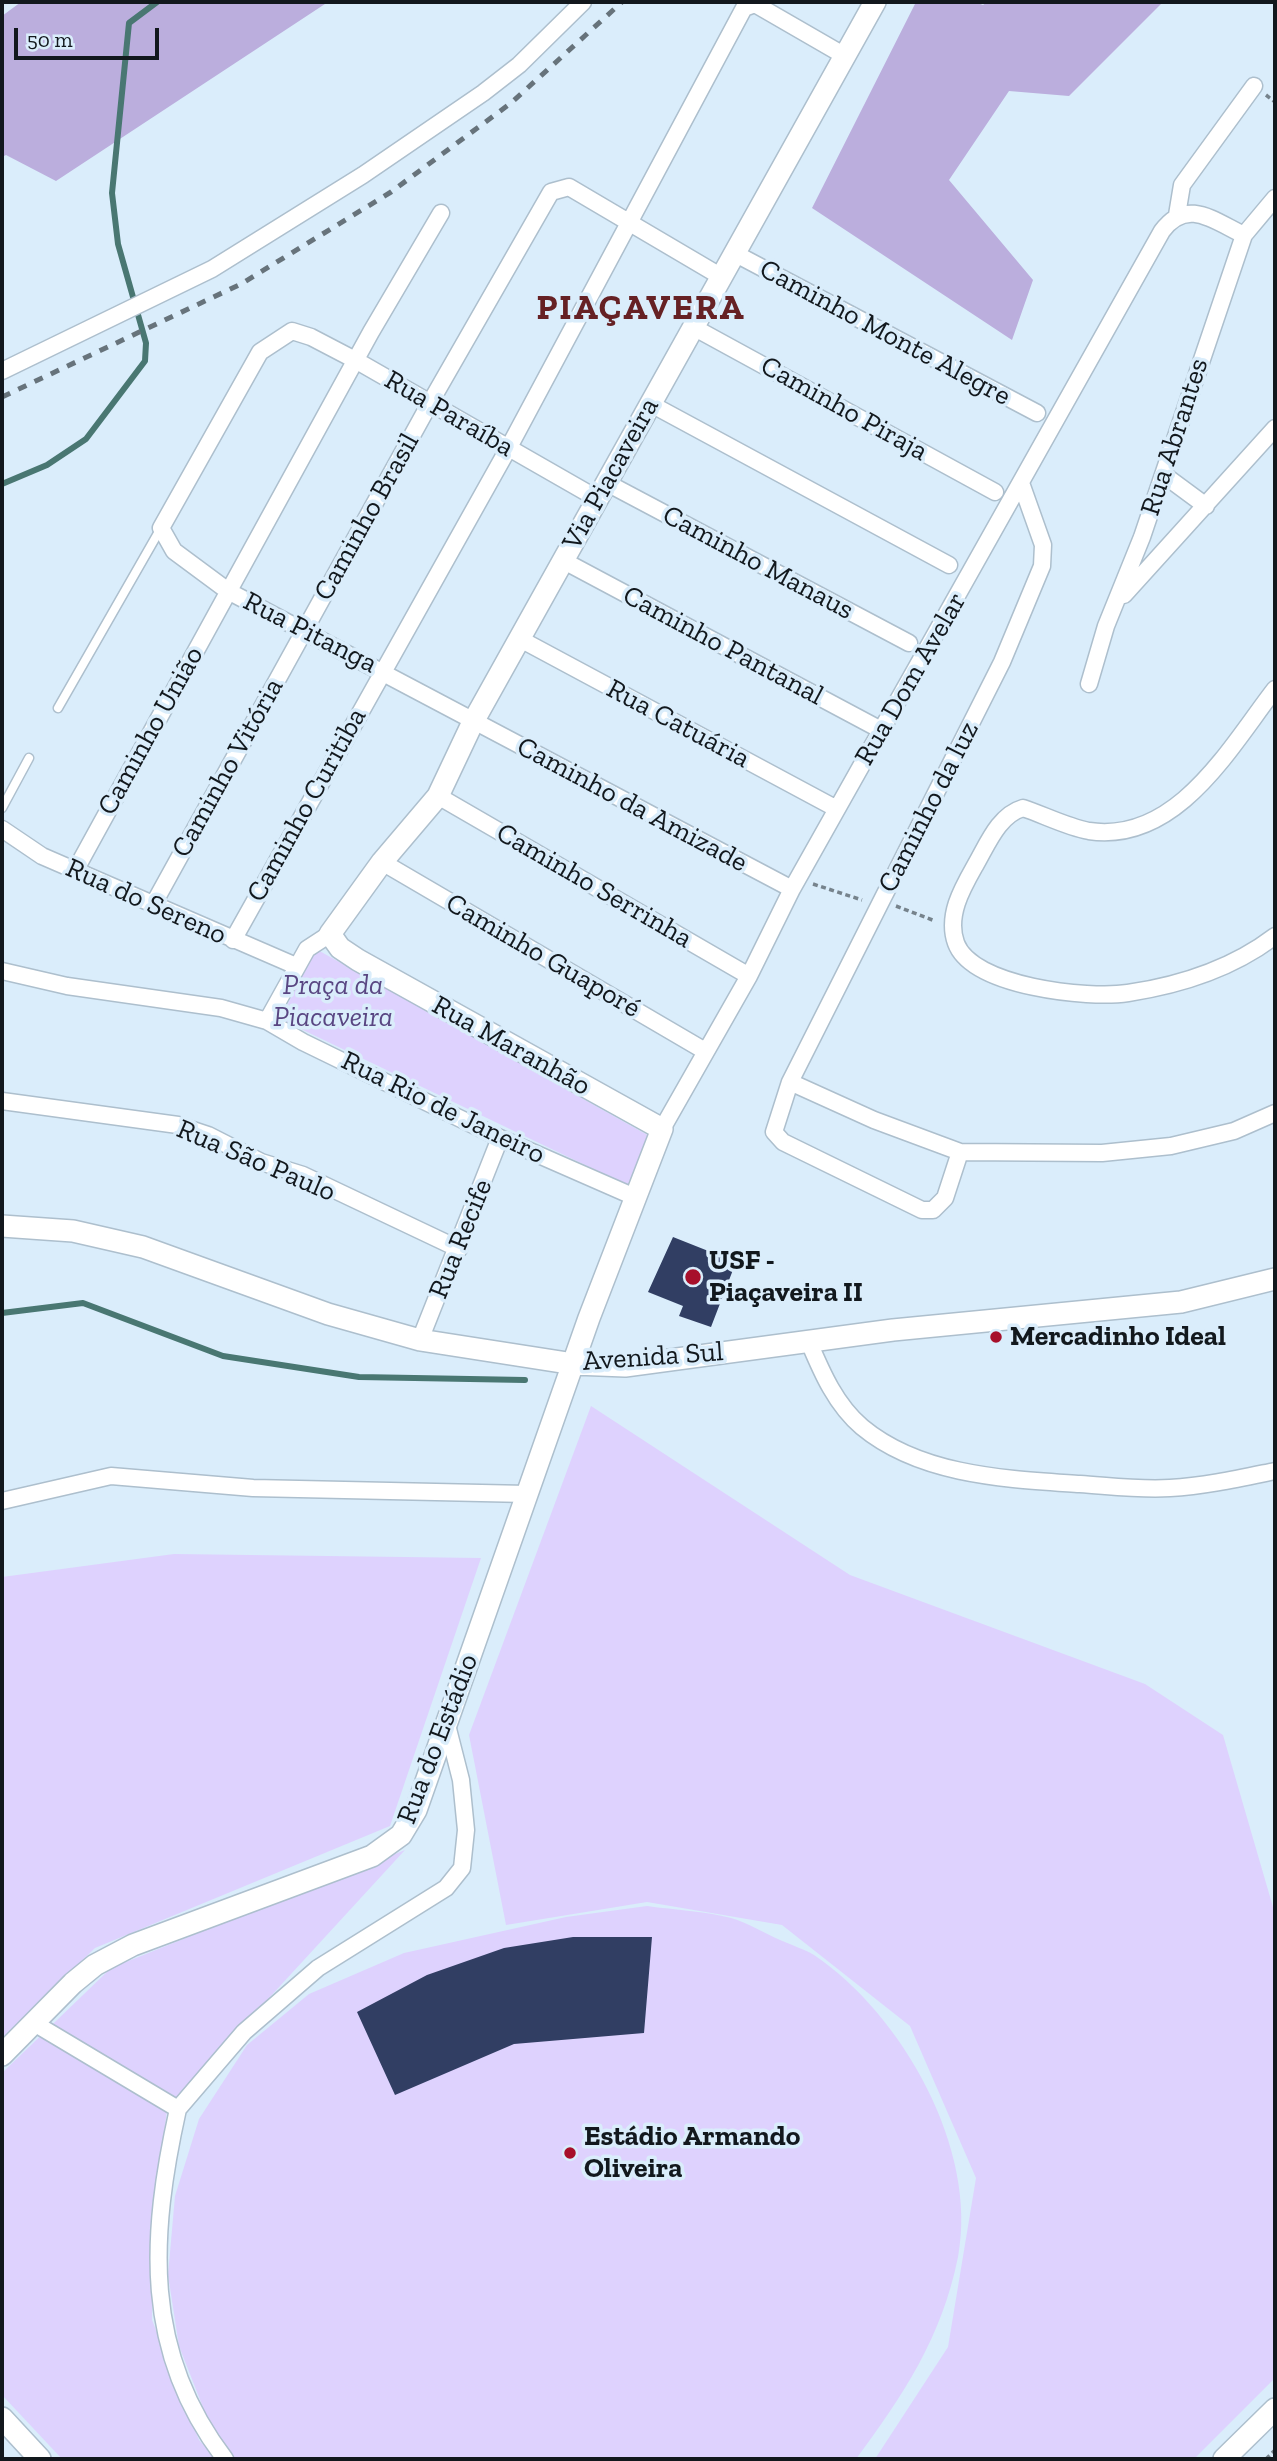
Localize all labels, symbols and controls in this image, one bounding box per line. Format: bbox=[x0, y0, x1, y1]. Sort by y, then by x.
scale bar bbox=[18, 14, 163, 58]
text: 50 m bbox=[27, 27, 73, 52]
street label: Caminho Monte Alegre bbox=[754, 253, 1016, 413]
district label: PIAÇAVERA bbox=[538, 288, 744, 330]
street label: Caminho Piraja bbox=[755, 349, 933, 469]
street label: Rua Abrantes bbox=[1134, 354, 1216, 520]
street label: Rua Paraíba bbox=[378, 363, 520, 465]
street label: Via Piacaveira bbox=[555, 392, 667, 556]
street label: Caminho Brasil bbox=[307, 428, 427, 606]
street label: Caminho Manaus bbox=[657, 499, 859, 627]
street label: Caminho Pantanal bbox=[617, 579, 829, 713]
street label: Rua Pitanga bbox=[238, 585, 382, 681]
street label: Rua Dom Avelar bbox=[848, 587, 974, 771]
street label: Caminho União bbox=[91, 641, 211, 821]
street label: Rua Catuária bbox=[601, 672, 755, 776]
street label: Caminho Vitória bbox=[165, 673, 291, 863]
street label: Caminho Curitiba bbox=[240, 702, 374, 908]
street label: Caminho da luz bbox=[871, 716, 987, 898]
street label: Caminho da Amizade bbox=[511, 730, 753, 880]
street label: Caminho Serrinha bbox=[490, 816, 698, 956]
street label: Rua do Sereno bbox=[60, 852, 232, 952]
street label: Caminho Guaporé bbox=[440, 887, 646, 1025]
park label: Praça da Piacaveira bbox=[273, 969, 393, 1035]
street label: Rua Maranhão bbox=[426, 989, 596, 1103]
street label: Rua Rio de Janeiro bbox=[336, 1044, 550, 1172]
street label: Rua São Paulo bbox=[172, 1113, 340, 1209]
street label: Rua Recife bbox=[422, 1174, 500, 1304]
place label: USF - Piaçaveira II bbox=[709, 1244, 863, 1310]
marker: USF - Piaçaveira II bbox=[683, 1267, 703, 1287]
place label: Mercadinho Ideal bbox=[1010, 1320, 1226, 1354]
marker: Mercadinho Ideal bbox=[988, 1329, 1004, 1345]
street label: Avenida Sul bbox=[581, 1335, 725, 1379]
street label: Rua do Estádio bbox=[390, 1649, 486, 1829]
place label: Estádio Armando Oliveira bbox=[584, 2120, 800, 2186]
marker: Estádio Armando Oliveira bbox=[562, 2145, 578, 2161]

